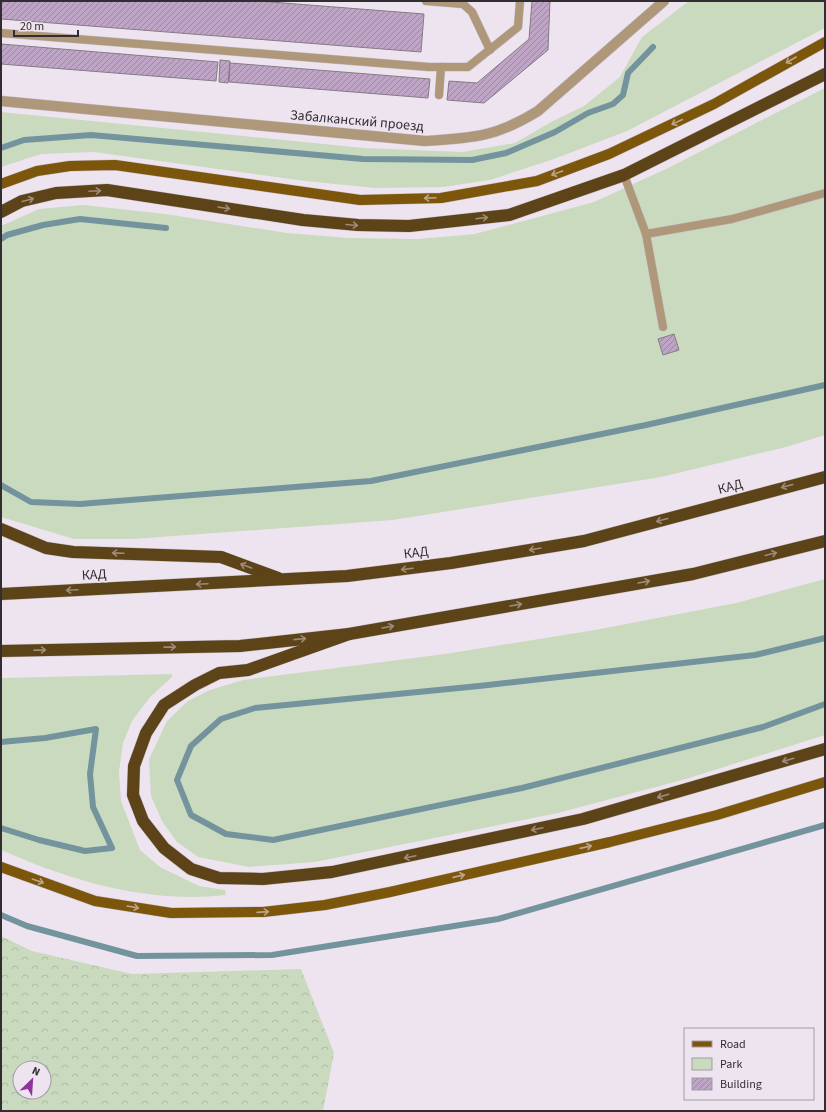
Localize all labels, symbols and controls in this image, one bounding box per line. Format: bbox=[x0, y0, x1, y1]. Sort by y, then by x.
scale bar bbox=[14, 12, 78, 38]
text: 20 m bbox=[20, 18, 44, 35]
one-way arrow bbox=[785, 56, 797, 64]
street label: Забалканский проезд bbox=[289, 105, 425, 137]
one-way arrow bbox=[671, 119, 683, 126]
one-way arrow bbox=[552, 170, 564, 178]
one-way arrow bbox=[88, 187, 101, 195]
one-way arrow bbox=[424, 194, 437, 202]
one-way arrow bbox=[21, 196, 34, 203]
one-way arrow bbox=[217, 204, 230, 212]
one-way arrow bbox=[475, 214, 488, 222]
one-way arrow bbox=[345, 221, 358, 228]
street label: КАД bbox=[716, 474, 745, 500]
one-way arrow bbox=[781, 483, 794, 491]
one-way arrow bbox=[655, 516, 668, 524]
street label: КАД bbox=[403, 542, 430, 564]
one-way arrow bbox=[529, 545, 542, 553]
one-way arrow bbox=[112, 550, 125, 557]
one-way arrow bbox=[764, 550, 777, 558]
one-way arrow bbox=[240, 562, 253, 569]
street label: КАД bbox=[81, 564, 107, 586]
one-way arrow bbox=[401, 565, 414, 572]
one-way arrow bbox=[637, 578, 650, 586]
one-way arrow bbox=[196, 580, 209, 587]
one-way arrow bbox=[66, 586, 79, 594]
one-way arrow bbox=[509, 600, 522, 608]
one-way arrow bbox=[381, 623, 394, 631]
one-way arrow bbox=[293, 635, 306, 643]
one-way arrow bbox=[163, 644, 176, 651]
one-way arrow bbox=[33, 646, 46, 654]
one-way arrow bbox=[782, 757, 795, 764]
one-way arrow bbox=[657, 793, 670, 800]
one-way arrow bbox=[531, 826, 544, 834]
one-way arrow bbox=[579, 843, 592, 851]
one-way arrow bbox=[404, 853, 417, 861]
one-way arrow bbox=[453, 872, 466, 880]
one-way arrow bbox=[31, 877, 43, 885]
one-way arrow bbox=[127, 903, 140, 911]
one-way arrow bbox=[256, 908, 269, 915]
legend bbox=[684, 1028, 814, 1100]
text: Road bbox=[720, 1036, 746, 1053]
text: Park bbox=[720, 1056, 742, 1073]
north arrow bbox=[12, 1060, 52, 1100]
text: N bbox=[30, 1063, 43, 1080]
text: Building bbox=[720, 1076, 762, 1093]

